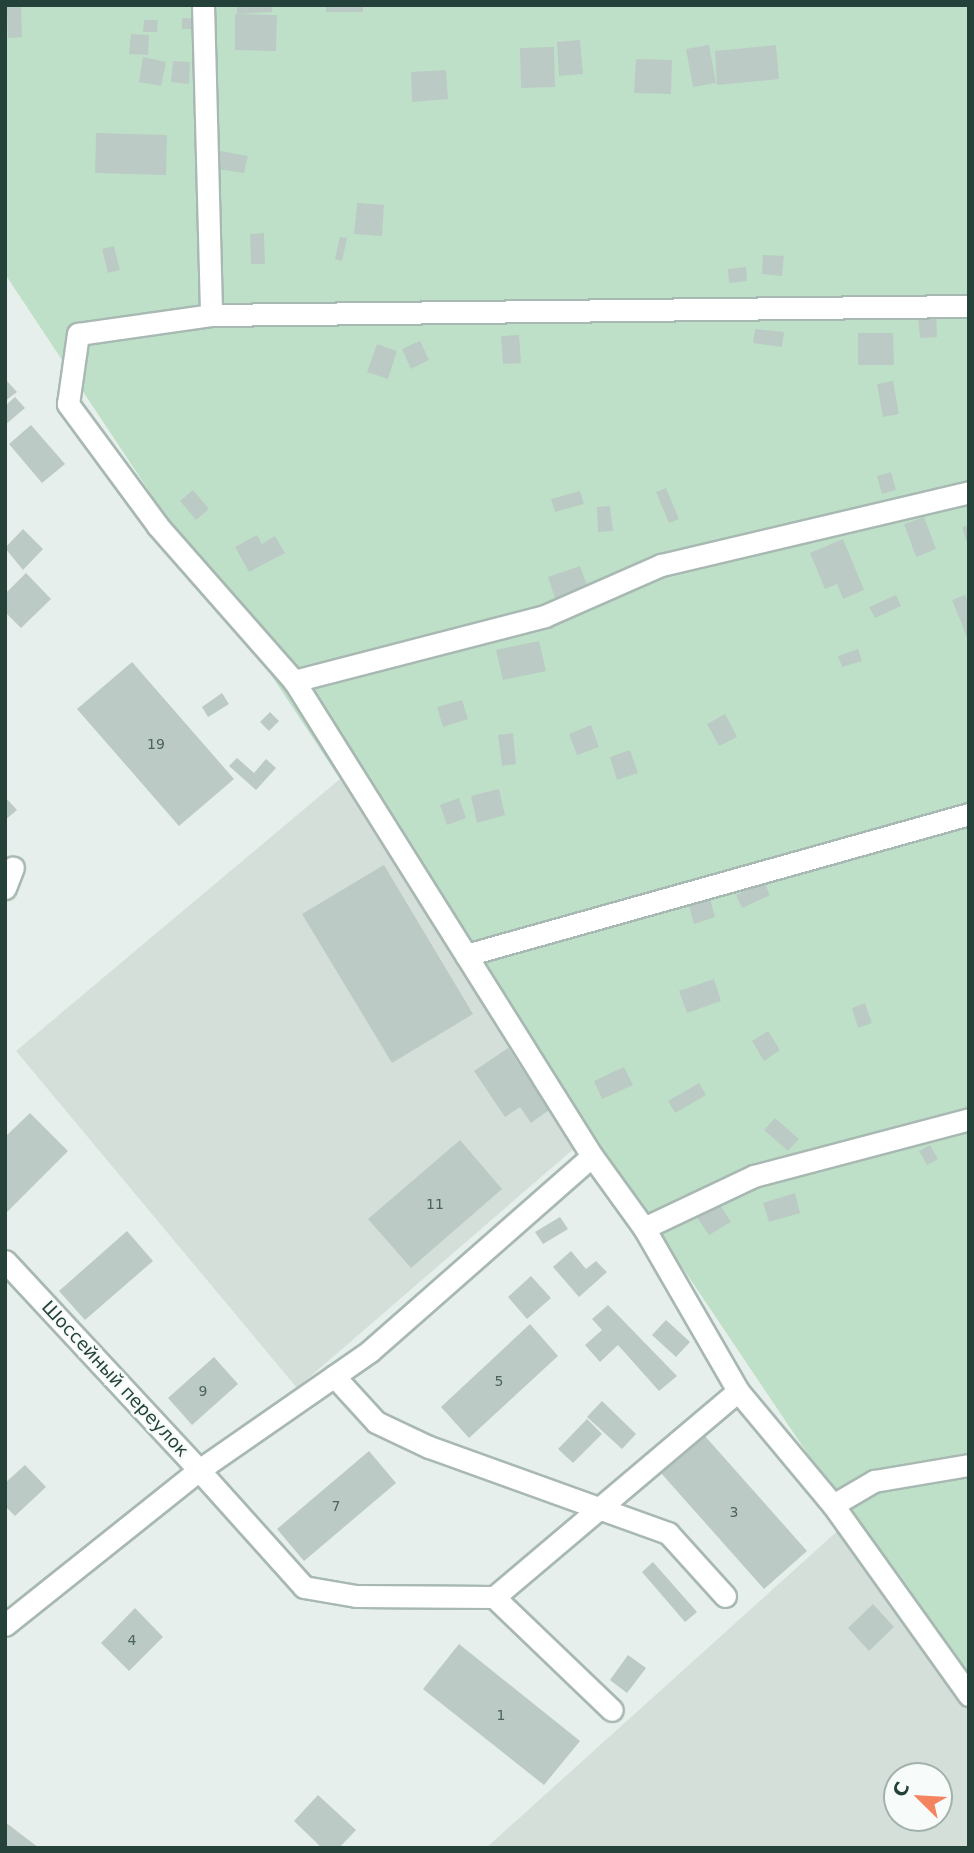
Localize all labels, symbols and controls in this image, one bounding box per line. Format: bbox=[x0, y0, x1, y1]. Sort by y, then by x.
house number: 19 bbox=[147, 736, 165, 752]
house number: 11 bbox=[426, 1196, 444, 1212]
street label: Шоссейный переулок bbox=[37, 1296, 193, 1462]
house number: 5 bbox=[495, 1373, 503, 1389]
house number: 9 bbox=[199, 1383, 207, 1399]
house number: 7 bbox=[332, 1498, 340, 1514]
house number: 3 bbox=[730, 1504, 738, 1520]
house number: 4 bbox=[128, 1632, 136, 1648]
house number: 1 bbox=[497, 1707, 505, 1723]
north arrow bbox=[883, 1762, 953, 1832]
text: С bbox=[888, 1778, 914, 1800]

